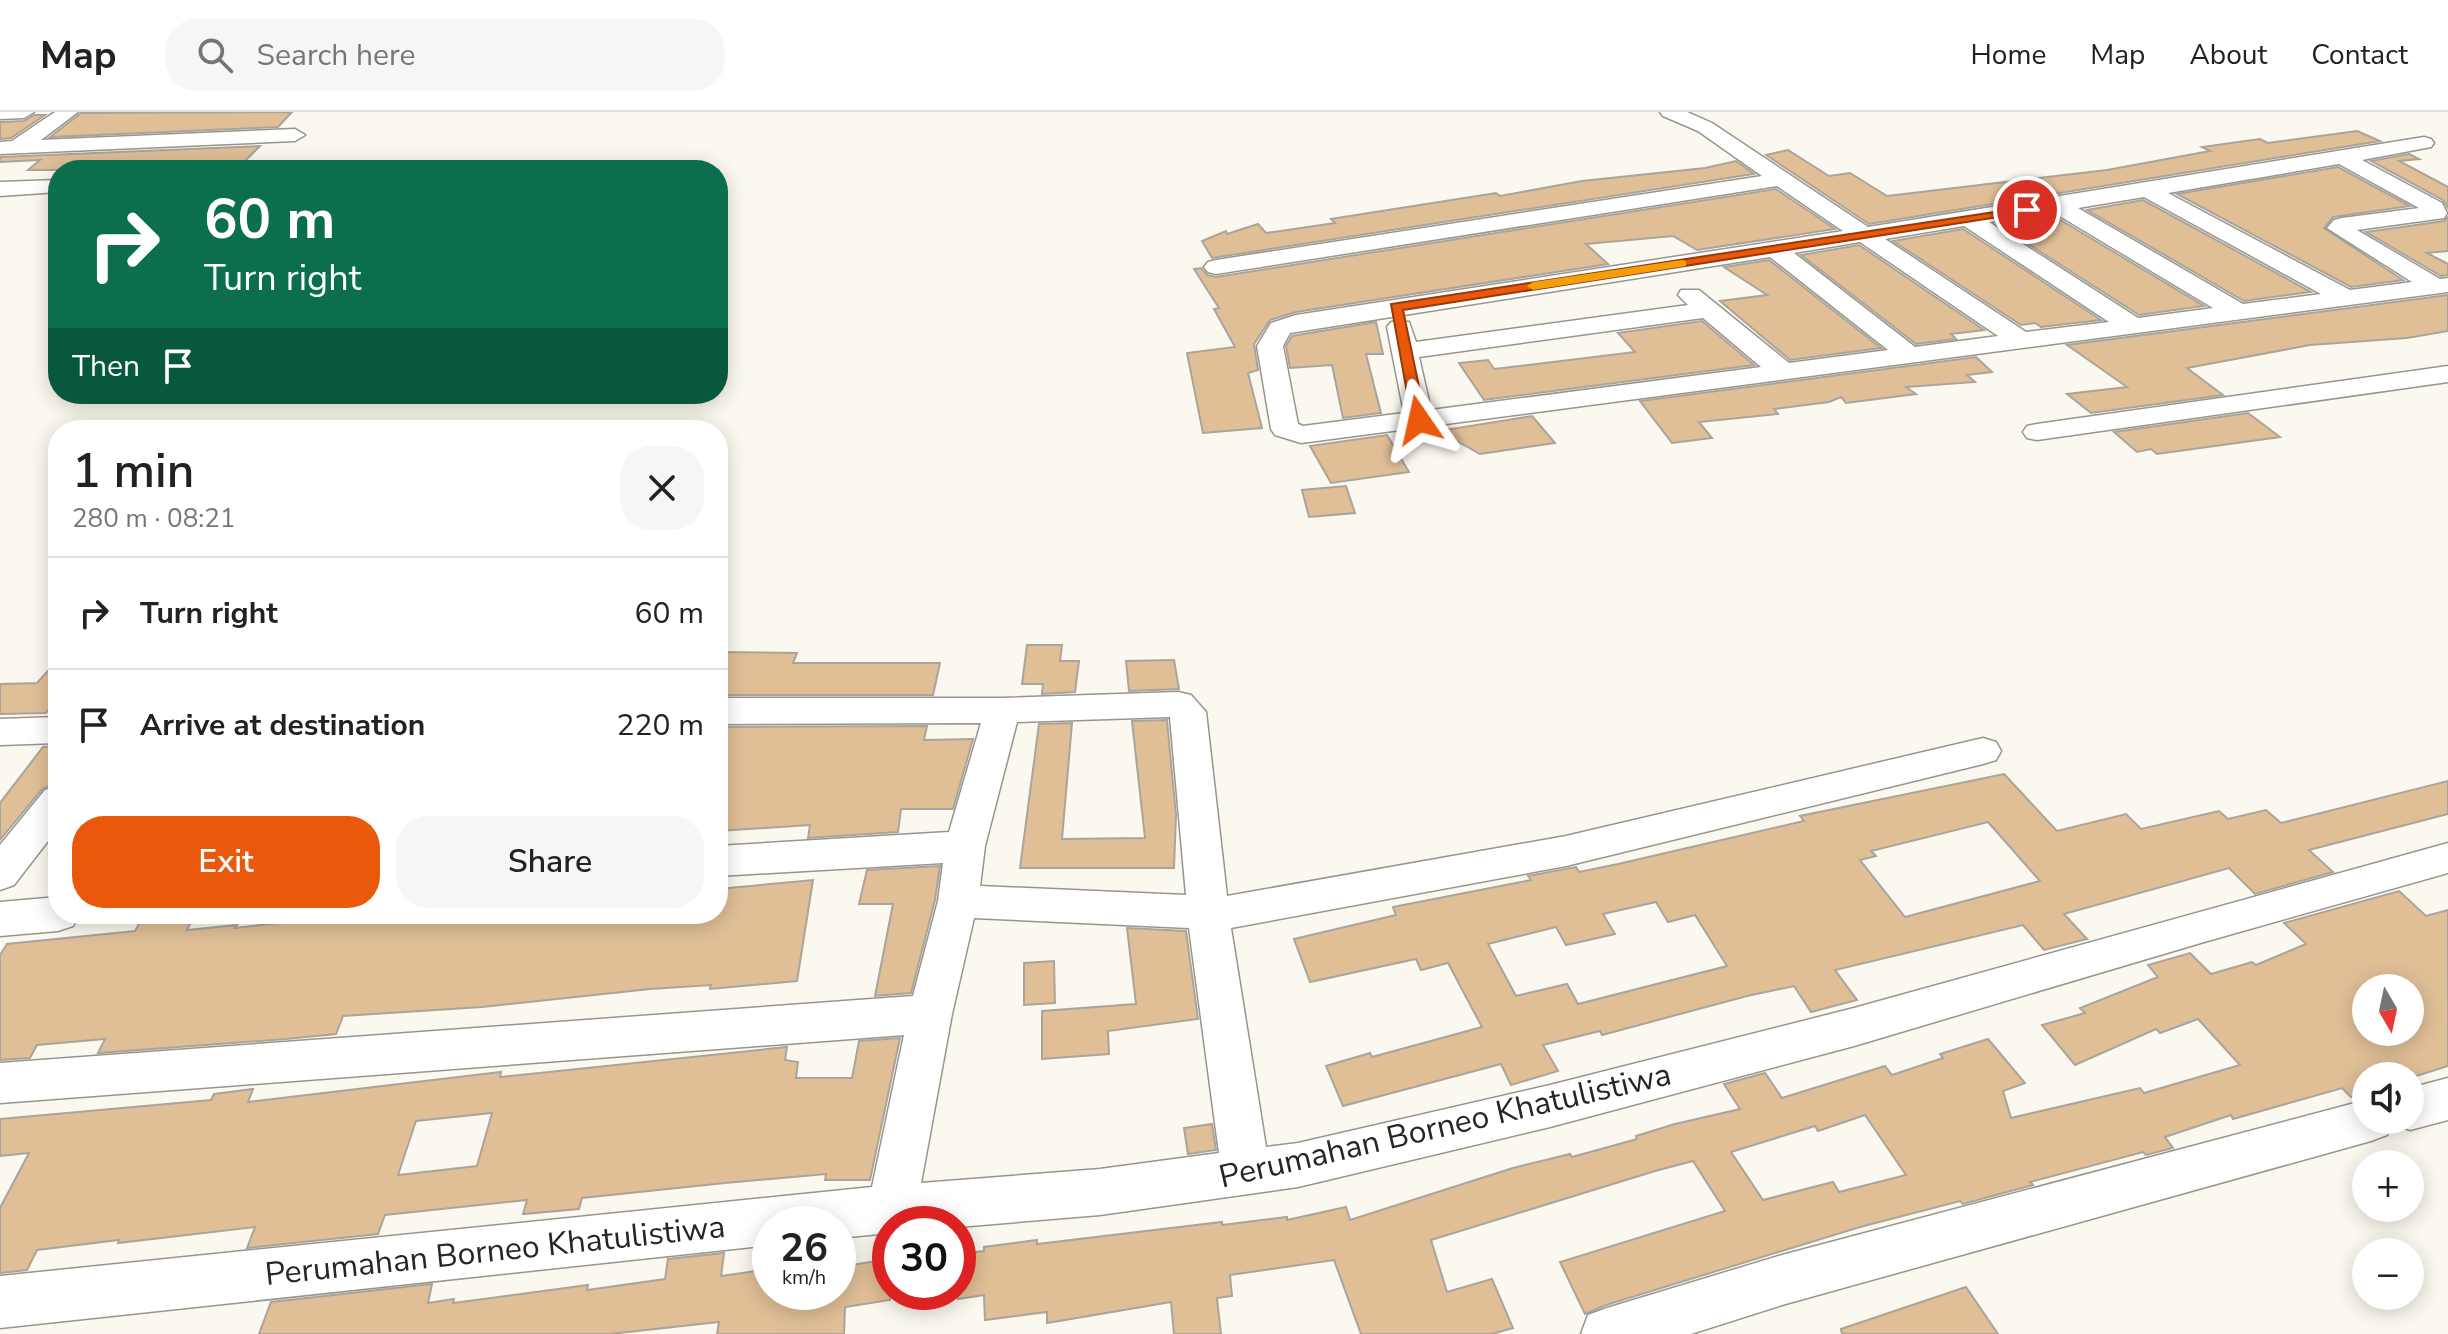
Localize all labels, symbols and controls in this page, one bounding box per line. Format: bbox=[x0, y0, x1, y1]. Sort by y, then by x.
search box bbox=[165, 19, 725, 91]
text: Map bbox=[40, 30, 117, 81]
icon: search bbox=[193, 33, 237, 77]
text: Search here bbox=[257, 35, 416, 76]
text: Home bbox=[1971, 36, 2046, 74]
text: Map bbox=[2090, 36, 2145, 74]
text: About bbox=[2189, 36, 2267, 74]
text: Contact bbox=[2311, 36, 2408, 74]
pin bbox=[1993, 176, 2061, 244]
text: 60 m bbox=[204, 181, 335, 258]
icon: arrive bbox=[2005, 188, 2049, 232]
icon: right bbox=[72, 192, 176, 296]
text: Turn right bbox=[204, 254, 361, 303]
icon: arrive bbox=[156, 344, 200, 388]
text: Then bbox=[72, 346, 140, 387]
position arrow bbox=[1377, 378, 1461, 462]
text: 1 min bbox=[72, 438, 194, 504]
button: close bbox=[620, 446, 704, 530]
text: 280 m · 08:21 bbox=[72, 501, 235, 536]
icon: right bbox=[72, 591, 116, 635]
text: Turn right bbox=[140, 593, 278, 634]
text: 60 m bbox=[635, 593, 704, 634]
icon: arrive bbox=[72, 703, 116, 747]
text: Arrive at destination bbox=[140, 705, 425, 746]
text: 220 m bbox=[617, 705, 704, 746]
button: Exit bbox=[72, 816, 380, 908]
button: Share bbox=[396, 816, 704, 908]
north arrow bbox=[2352, 974, 2424, 1046]
map controls bbox=[2352, 974, 2424, 1310]
street label: Perumahan Borneo Khatulistiwa bbox=[1215, 1053, 1675, 1198]
button: sound bbox=[2352, 1062, 2424, 1134]
button: + bbox=[2352, 1150, 2424, 1222]
street label: Perumahan Borneo Khatulistiwa bbox=[263, 1205, 727, 1296]
speed limit sign: 30 bbox=[872, 1206, 976, 1310]
text: 26 bbox=[780, 1221, 828, 1275]
button: − bbox=[2352, 1238, 2424, 1310]
text: km/h bbox=[782, 1264, 826, 1291]

